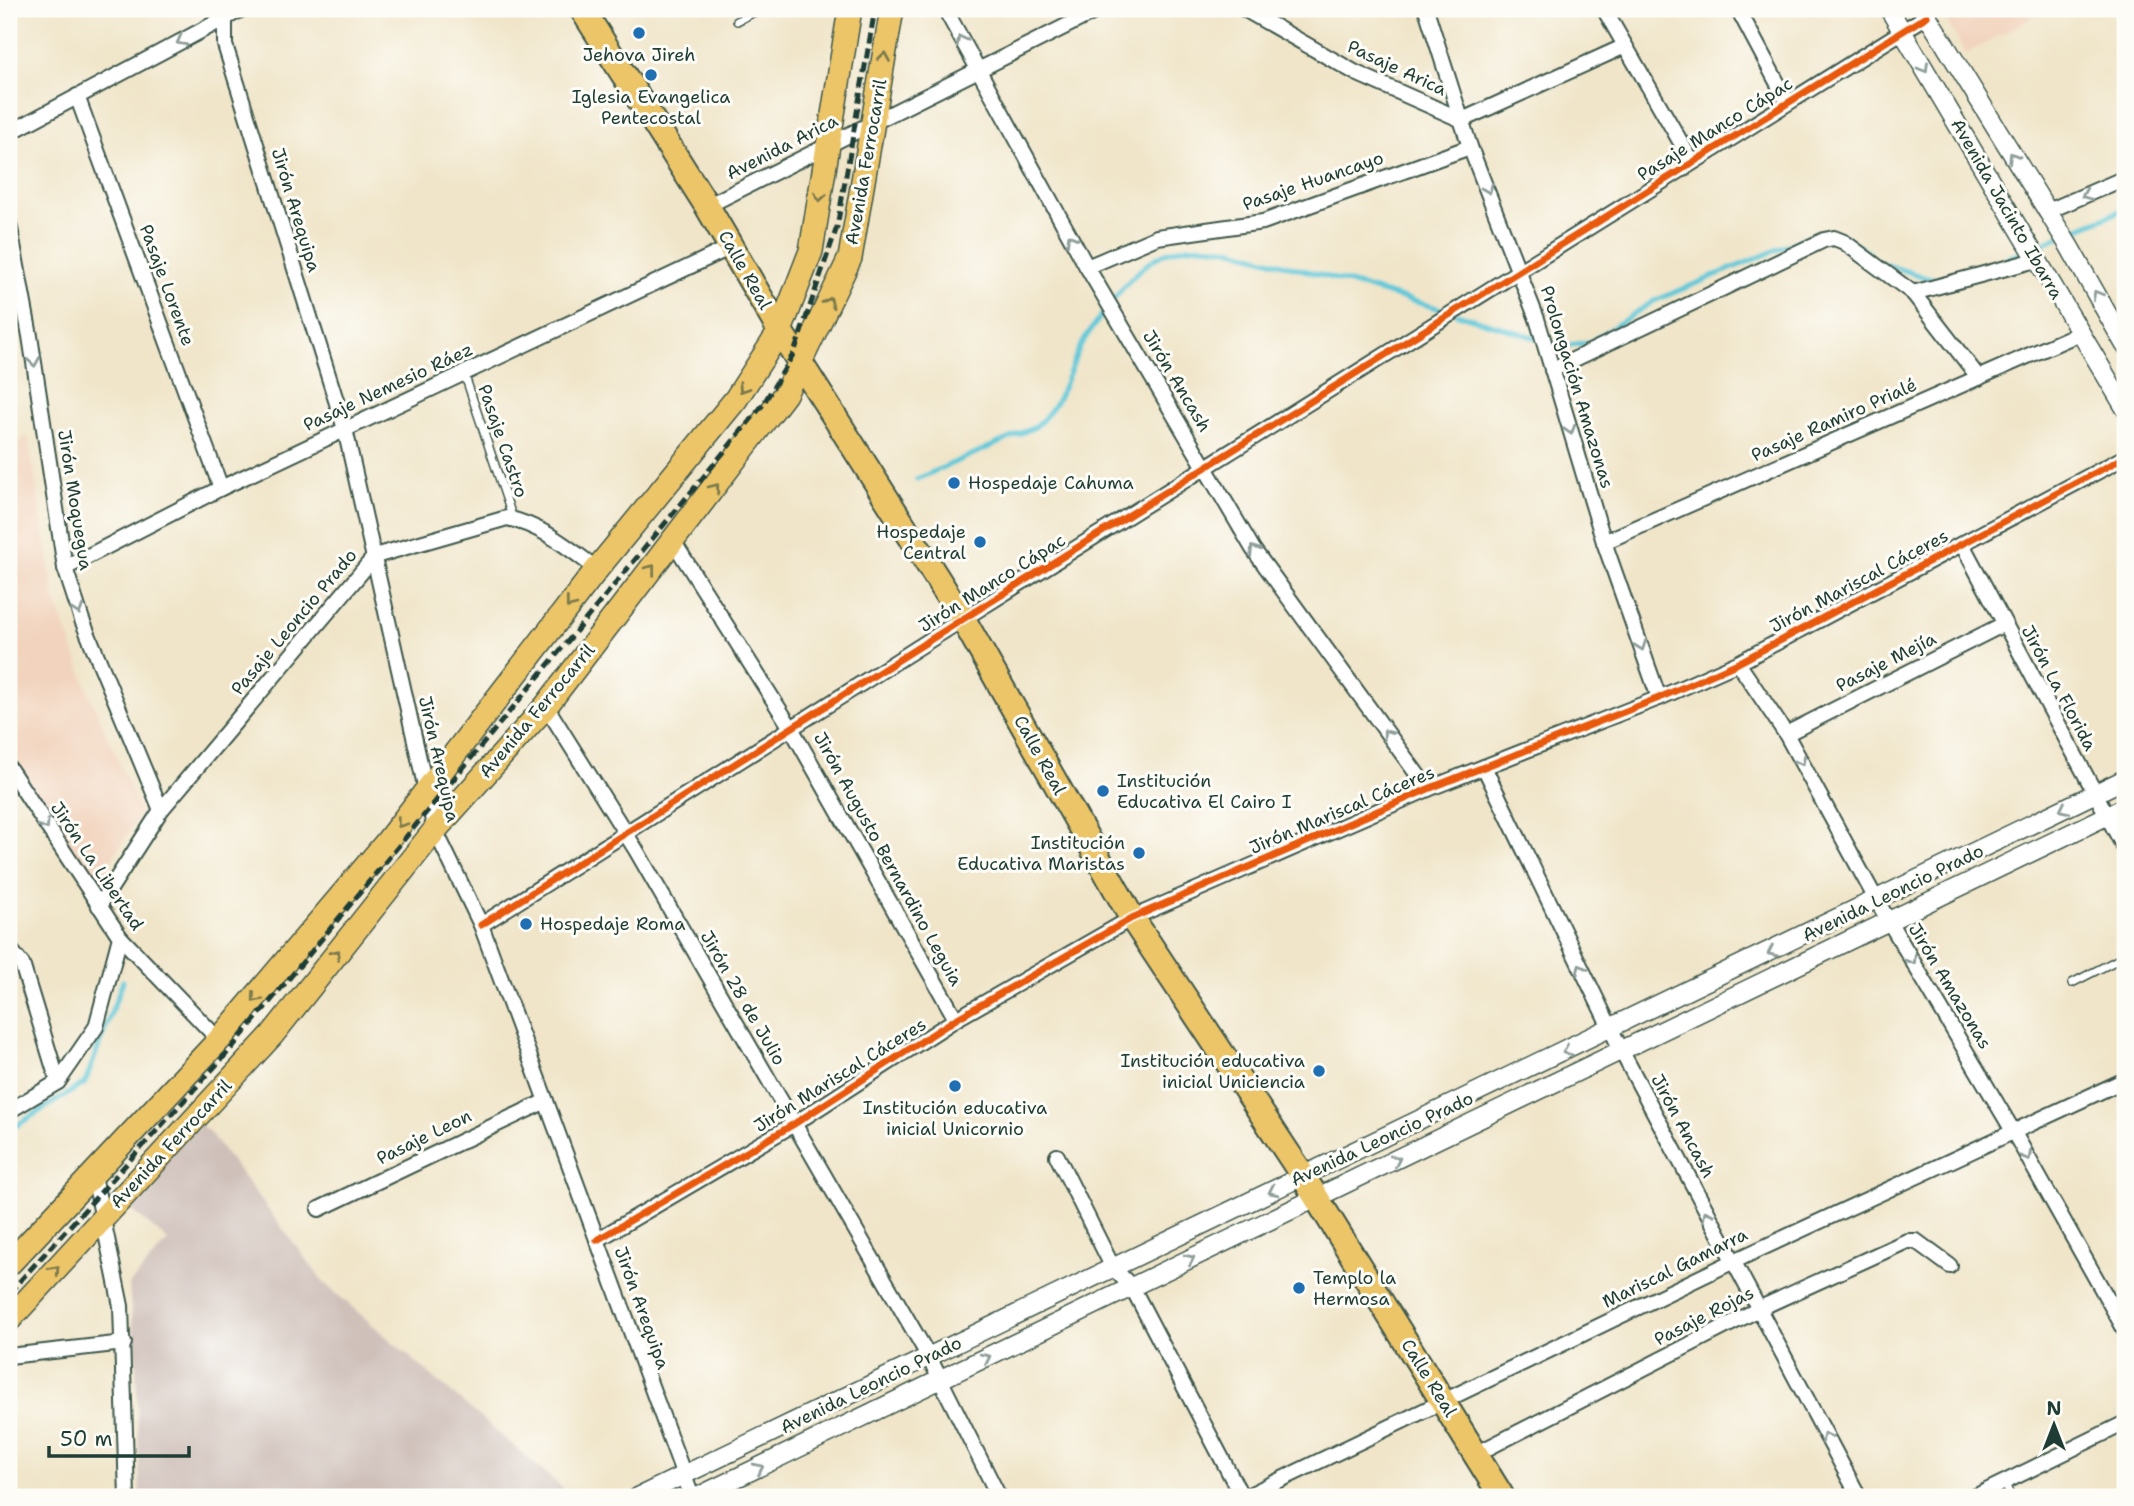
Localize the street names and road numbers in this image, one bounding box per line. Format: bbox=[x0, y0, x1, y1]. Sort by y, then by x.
street label: Pasaje Arica bbox=[1343, 35, 1451, 101]
street label: Pasaje Manco Cápac bbox=[1633, 71, 1797, 187]
street label: Avenida Ferrocarril bbox=[840, 77, 893, 247]
street label: Avenida Arica bbox=[722, 109, 842, 185]
street label: Avenida Jacinto Ibarra bbox=[1945, 114, 2069, 304]
street label: Jirón Arequipa bbox=[266, 145, 326, 275]
street label: Pasaje Huancayo bbox=[1239, 146, 1387, 216]
street label: Pasaje Lorente bbox=[134, 221, 200, 349]
street label: Calle Real bbox=[713, 226, 778, 314]
street label: Prolongación Amazonas bbox=[1535, 283, 1619, 491]
street label: Jirón Ancash bbox=[1137, 326, 1217, 436]
street label: Pasaje Nemesio Ráez bbox=[299, 337, 477, 437]
street label: Pasaje Ramiro Prialé bbox=[1747, 373, 1921, 467]
street label: Pasaje Castro bbox=[472, 381, 534, 501]
street label: Jirón Moquegua bbox=[52, 428, 98, 572]
street label: Jirón Mariscal Cáceres bbox=[1766, 524, 1952, 638]
street label: Jirón Manco Cápac bbox=[914, 528, 1070, 638]
street label: Pasaje Leoncio Prado bbox=[226, 544, 362, 700]
street label: Jirón La Florida bbox=[2016, 621, 2102, 755]
street label: Pasaje Mejía bbox=[1832, 627, 1940, 697]
street label: Avenida Ferrocarril bbox=[474, 638, 601, 783]
street label: Jirón Arequipa bbox=[413, 694, 465, 824]
street label: Calle Real bbox=[1008, 711, 1072, 800]
street label: Jirón Augusto Bernardino Leguia bbox=[808, 728, 968, 990]
street label: Jirón Mariscal Cáceres bbox=[1246, 760, 1438, 860]
street label: Jirón La Libertad bbox=[45, 797, 149, 935]
street label: Avenida Leoncio Prado bbox=[1798, 839, 1988, 947]
street label: Jirón Amazonas bbox=[1903, 919, 1997, 1053]
street label: Jirón 28 de Julio bbox=[695, 926, 791, 1070]
street label: Jirón Mariscal Cáceres bbox=[749, 1012, 931, 1138]
street label: Jirón Ancash bbox=[1645, 1070, 1721, 1182]
street label: Avenida Ferrocarril bbox=[105, 1074, 238, 1214]
street label: Avenida Leoncio Prado bbox=[1287, 1086, 1477, 1192]
street label: Pasaje Leon bbox=[373, 1104, 475, 1170]
street label: Mariscal Gamarra bbox=[1598, 1222, 1752, 1314]
street label: Jirón Arequipa bbox=[609, 1243, 675, 1373]
street label: Pasaje Rojas bbox=[1650, 1281, 1758, 1351]
street label: Avenida Leoncio Prado bbox=[776, 1331, 966, 1439]
street label: Calle Real bbox=[1396, 1335, 1463, 1422]

